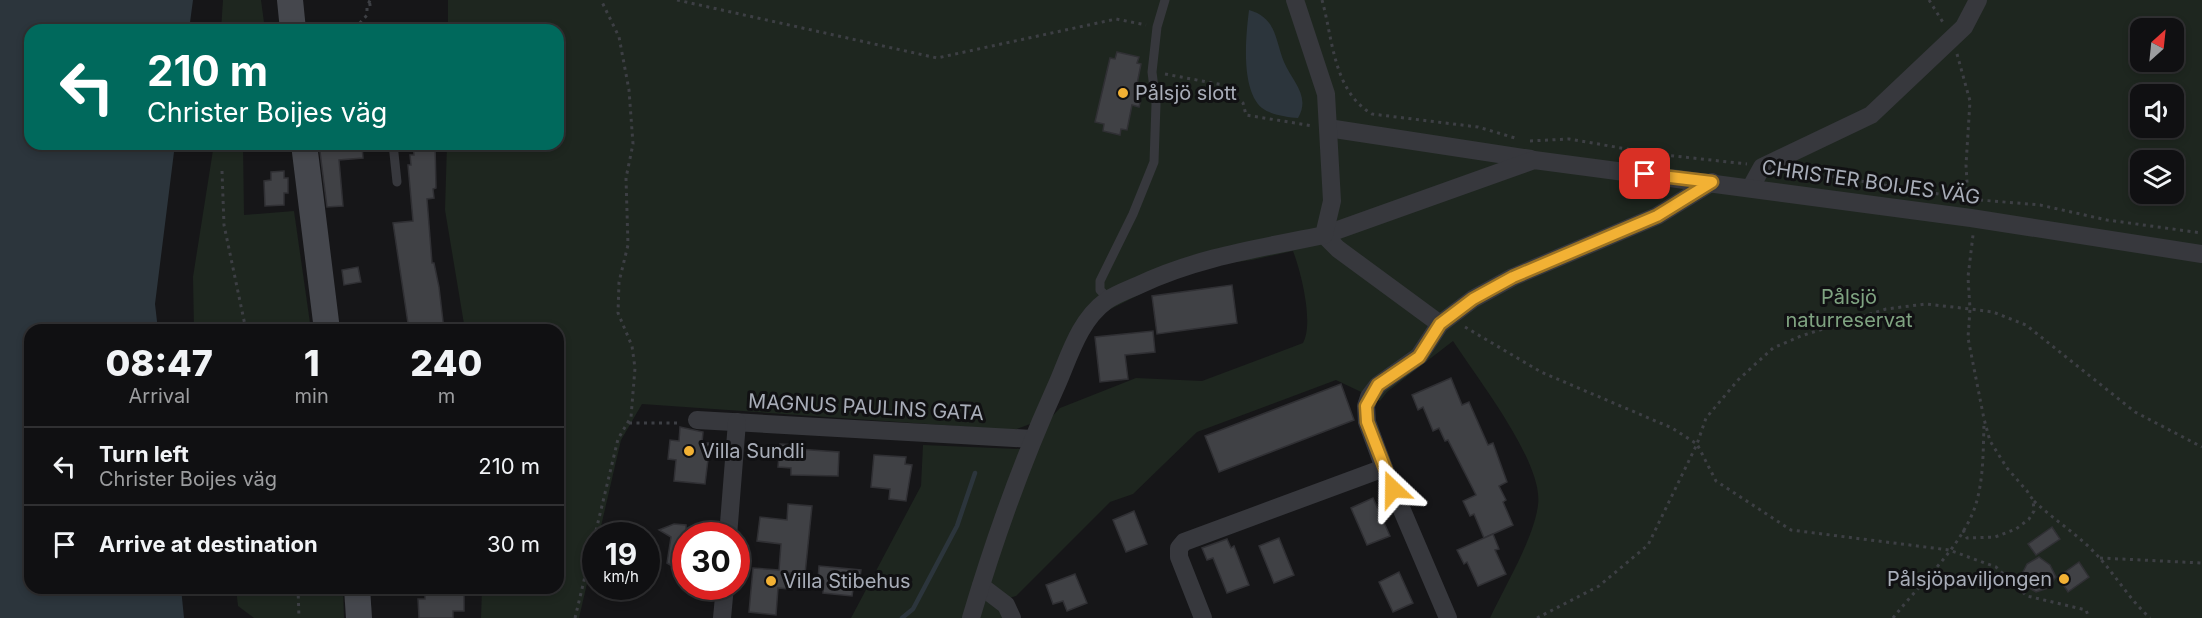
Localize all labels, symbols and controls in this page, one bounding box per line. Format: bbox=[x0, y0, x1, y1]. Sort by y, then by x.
north arrow bbox=[2130, 18, 2184, 72]
map controls bbox=[2130, 18, 2184, 204]
text: 210 m bbox=[147, 45, 268, 96]
icon: left bbox=[48, 48, 126, 126]
place label: Pålsjö slott bbox=[1135, 81, 1237, 105]
button: sound bbox=[2130, 84, 2184, 138]
marker: Pålsjö slott bbox=[1116, 86, 1130, 100]
text: Christer Boijes väg bbox=[147, 96, 387, 129]
pin bbox=[1619, 148, 1670, 199]
button: layers bbox=[2130, 150, 2184, 204]
street label: CHRISTER BOIJES VÄG bbox=[1760, 155, 1982, 209]
icon: arrive bbox=[1628, 157, 1661, 190]
park label: Pålsjö naturreservat bbox=[1785, 285, 1913, 332]
text: 08:47 bbox=[106, 341, 213, 385]
text: 1 bbox=[304, 341, 320, 385]
text: 240 bbox=[410, 341, 482, 385]
text: Arrival bbox=[129, 384, 190, 408]
text: min bbox=[295, 384, 329, 408]
text: m bbox=[438, 384, 455, 408]
street label: MAGNUS PAULINS GATA bbox=[748, 389, 985, 425]
place label: Villa Sundli bbox=[701, 439, 805, 463]
text: Turn left bbox=[99, 441, 189, 467]
marker: Villa Sundli bbox=[682, 444, 696, 458]
icon: left bbox=[48, 450, 81, 483]
text: 210 m bbox=[478, 453, 540, 479]
position arrow bbox=[1361, 457, 1425, 521]
text: Christer Boijes väg bbox=[99, 467, 277, 491]
speed limit sign: 30 bbox=[672, 522, 750, 600]
icon: arrive bbox=[48, 528, 81, 561]
text: Arrive at destination bbox=[99, 531, 318, 557]
text: 30 m bbox=[487, 531, 540, 557]
text: 19 bbox=[605, 536, 637, 572]
text: km/h bbox=[603, 567, 639, 586]
place label: Pålsjöpaviljongen bbox=[1887, 567, 2052, 591]
place label: Villa Stibehus bbox=[783, 569, 911, 593]
marker: Pålsjöpaviljongen bbox=[2057, 572, 2071, 586]
marker: Villa Stibehus bbox=[764, 574, 778, 588]

